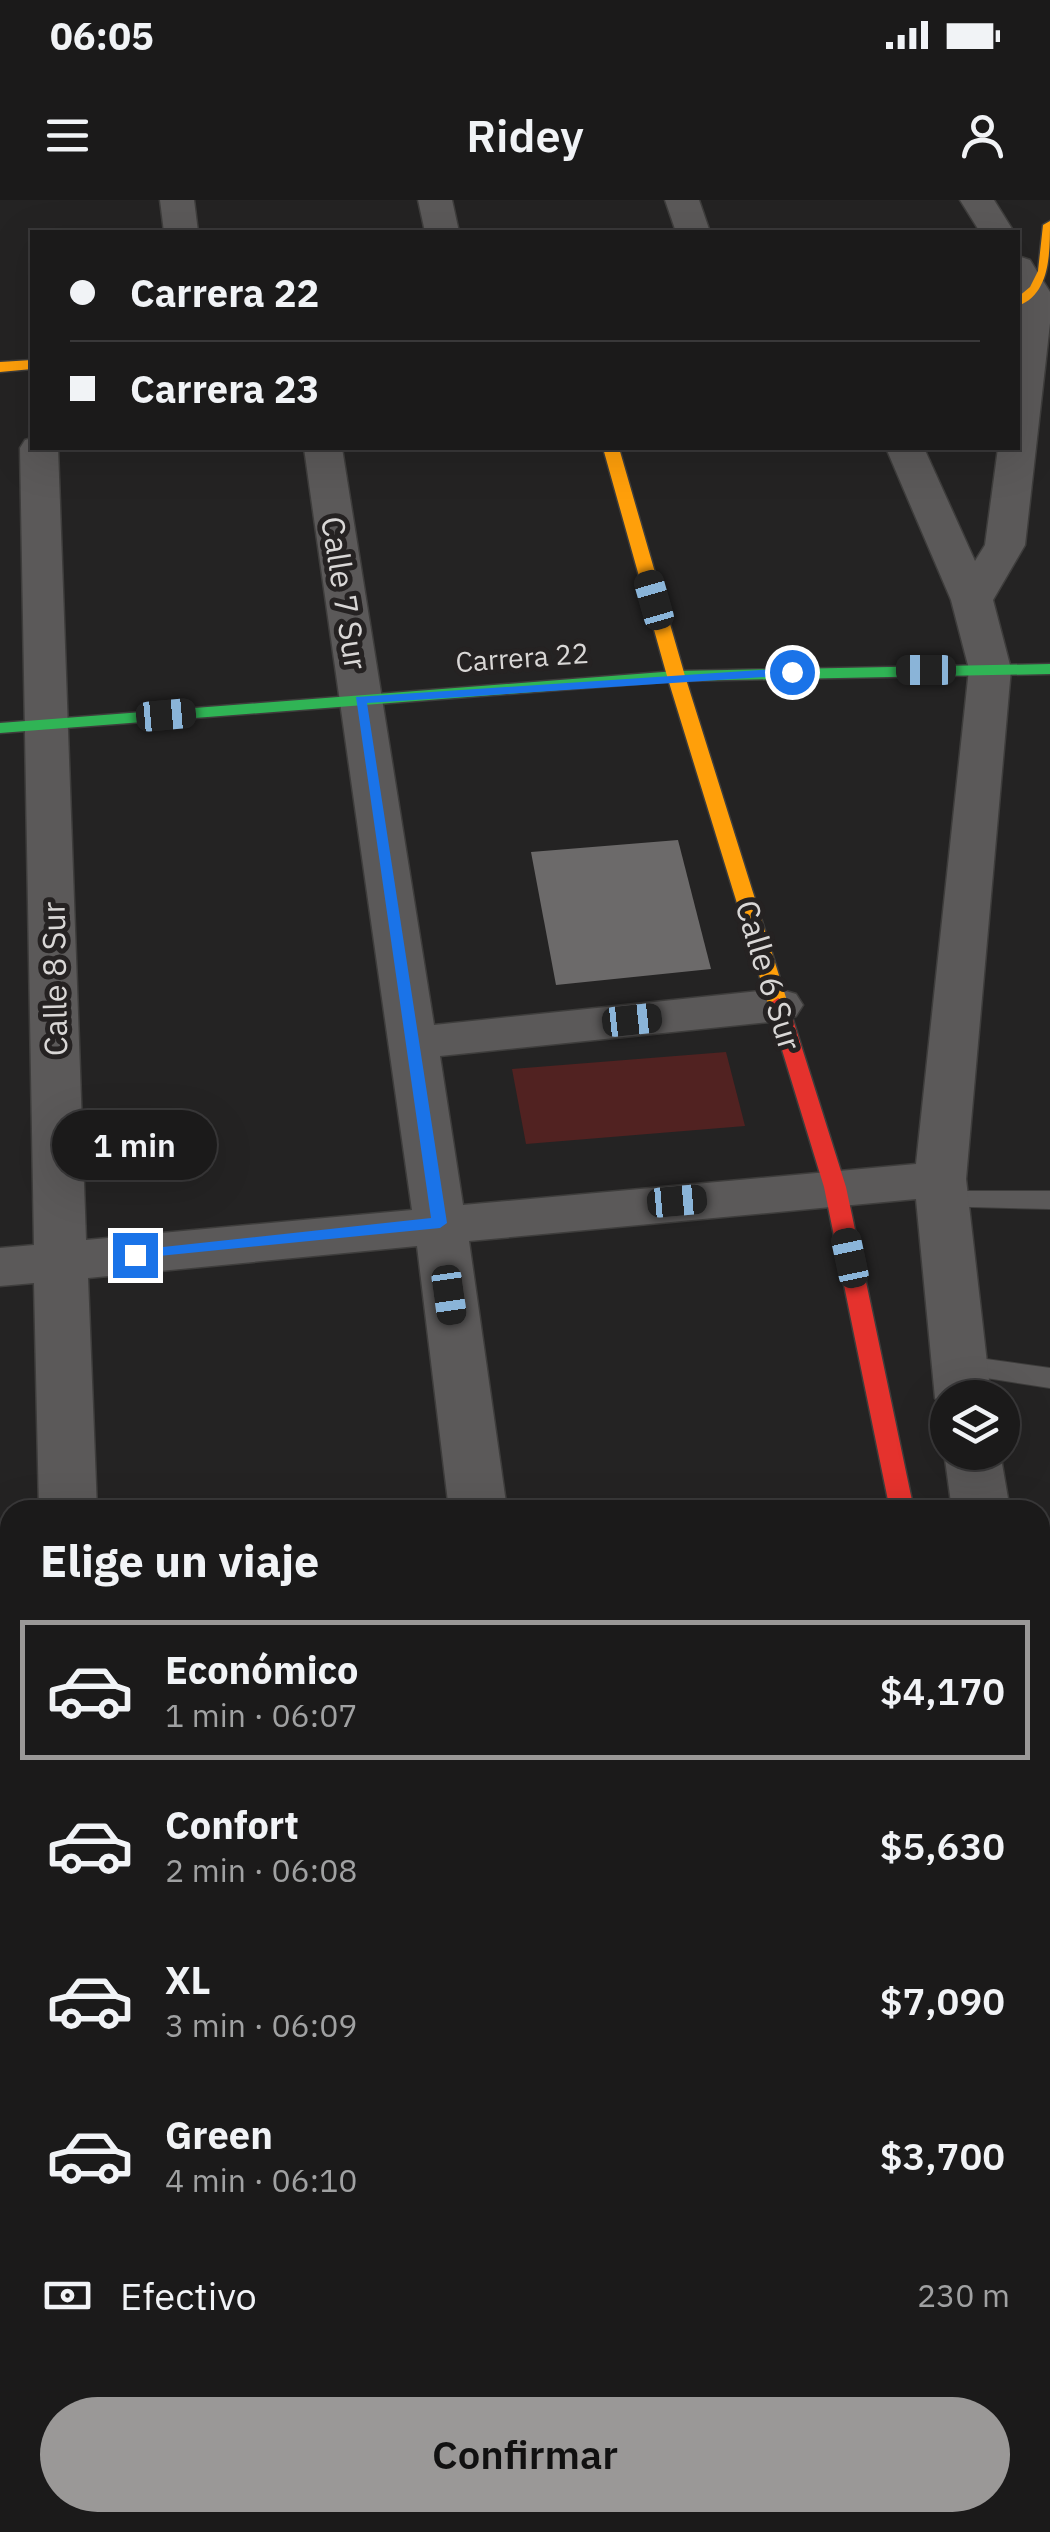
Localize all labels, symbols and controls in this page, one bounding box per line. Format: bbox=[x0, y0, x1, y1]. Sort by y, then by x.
text: 06:05 bbox=[50, 11, 154, 60]
text: Ridey bbox=[466, 106, 584, 164]
icon: menu bbox=[40, 108, 95, 163]
icon: person bbox=[955, 108, 1010, 163]
text: Carrera 22 bbox=[130, 268, 319, 317]
text: Carrera 23 bbox=[130, 364, 319, 413]
street label: Calle 7 Sur bbox=[312, 513, 378, 673]
car bbox=[631, 567, 677, 633]
street label: Carrera 22 bbox=[454, 634, 590, 680]
route start bbox=[770, 650, 815, 695]
car bbox=[896, 655, 956, 685]
car bbox=[135, 697, 197, 733]
street label: Calle 6 Sur bbox=[726, 895, 812, 1055]
street label: Calle 8 Sur bbox=[32, 901, 76, 1057]
car bbox=[601, 1002, 663, 1038]
callout: 1 min bbox=[52, 1110, 218, 1180]
text: 1 min bbox=[93, 1124, 176, 1166]
car bbox=[646, 1183, 708, 1219]
car bbox=[829, 1226, 871, 1290]
route end bbox=[113, 1233, 158, 1278]
car bbox=[430, 1263, 468, 1327]
map controls bbox=[930, 1380, 1020, 1470]
button: layers bbox=[930, 1380, 1020, 1470]
text: Elige un viaje bbox=[40, 1531, 319, 1589]
icon: car bbox=[45, 1645, 135, 1735]
text: Económico bbox=[165, 1645, 358, 1694]
text: $4,170 bbox=[880, 1666, 1005, 1715]
text: 1 min · 06:07 bbox=[165, 1694, 358, 1736]
icon: car bbox=[45, 1800, 135, 1890]
text: Confort bbox=[165, 1800, 299, 1849]
text: $5,630 bbox=[880, 1821, 1005, 1870]
text: 2 min · 06:08 bbox=[165, 1849, 358, 1891]
icon: car bbox=[45, 1955, 135, 2045]
text: XL bbox=[165, 1955, 211, 2004]
text: $7,090 bbox=[880, 1976, 1005, 2025]
text: 3 min · 06:09 bbox=[165, 2004, 358, 2046]
icon: car bbox=[45, 2110, 135, 2200]
text: Green bbox=[165, 2110, 273, 2159]
text: $3,700 bbox=[880, 2131, 1005, 2180]
text: 4 min · 06:10 bbox=[165, 2159, 358, 2201]
icon: cash bbox=[40, 2268, 95, 2323]
text: Efectivo bbox=[120, 2271, 257, 2320]
text: 230 m bbox=[917, 2274, 1010, 2316]
button: Confirmar bbox=[40, 2397, 1010, 2512]

